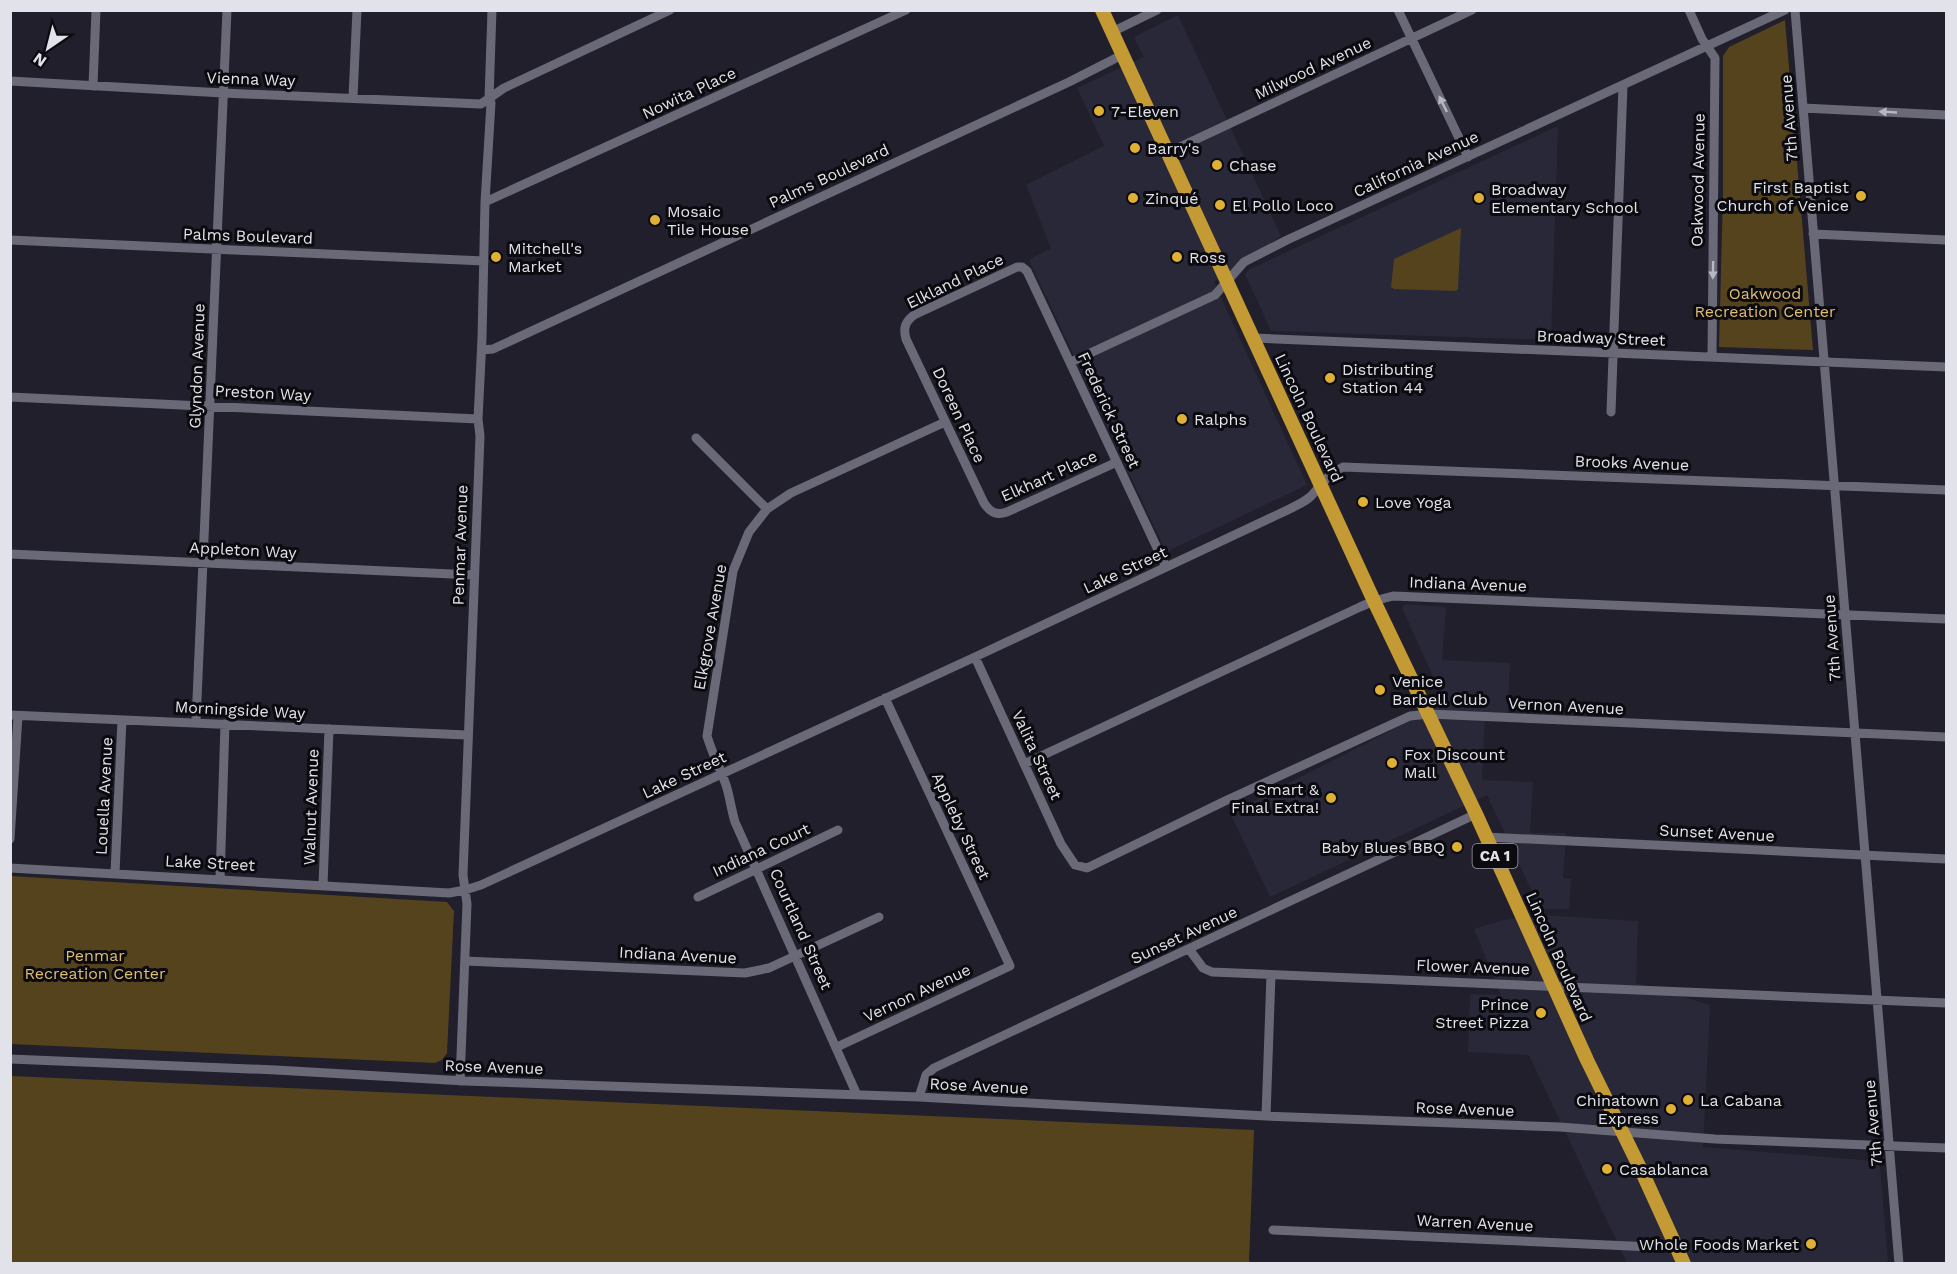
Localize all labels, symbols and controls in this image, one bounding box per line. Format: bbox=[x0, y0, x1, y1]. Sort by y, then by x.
north arrow bbox=[18, 18, 78, 78]
street label: Milwood Avenue bbox=[1252, 33, 1374, 103]
text: N bbox=[29, 49, 50, 71]
street label: Nowita Place bbox=[639, 63, 739, 123]
street label: Vienna Way bbox=[206, 68, 297, 90]
street label: 7th Avenue bbox=[1776, 74, 1802, 162]
one-way arrow bbox=[1438, 96, 1447, 113]
place label: 7-Eleven bbox=[1111, 102, 1179, 121]
marker: 7-Eleven bbox=[1092, 104, 1106, 118]
one-way arrow bbox=[1879, 108, 1898, 117]
street label: Oakwood Avenue bbox=[1687, 113, 1709, 247]
street label: California Avenue bbox=[1351, 127, 1481, 201]
place label: Barry's bbox=[1147, 139, 1200, 158]
street label: Palms Boulevard bbox=[766, 140, 892, 212]
marker: Barry's bbox=[1128, 141, 1142, 155]
place label: Chase bbox=[1229, 156, 1277, 175]
marker: Chase bbox=[1210, 158, 1224, 172]
place label: First Baptist Church of Venice bbox=[1716, 178, 1849, 215]
place label: Broadway Elementary School bbox=[1491, 180, 1639, 217]
place label: Zinqué bbox=[1145, 189, 1198, 208]
marker: First Baptist Church of Venice bbox=[1854, 189, 1868, 203]
marker: Zinqué bbox=[1126, 191, 1140, 205]
marker: Broadway Elementary School bbox=[1472, 191, 1486, 205]
place label: El Pollo Loco bbox=[1232, 196, 1334, 215]
marker: El Pollo Loco bbox=[1213, 198, 1227, 212]
place label: Mosaic Tile House bbox=[667, 202, 749, 239]
marker: Mosaic Tile House bbox=[648, 213, 662, 227]
street label: Palms Boulevard bbox=[183, 224, 313, 248]
place label: Mitchell's Market bbox=[508, 239, 582, 276]
place label: Ross bbox=[1189, 248, 1226, 267]
street label: Elkland Place bbox=[903, 249, 1007, 313]
marker: Mitchell's Market bbox=[489, 250, 503, 264]
marker: Ross bbox=[1170, 250, 1184, 264]
one-way arrow bbox=[1708, 261, 1717, 280]
park label: Oakwood Recreation Center bbox=[1694, 284, 1836, 321]
street label: Glyndon Avenue bbox=[185, 303, 209, 429]
street label: Broadway Street bbox=[1536, 326, 1666, 350]
street label: Frederick Street bbox=[1074, 349, 1144, 471]
street label: Lincoln Boulevard bbox=[1271, 351, 1347, 485]
place label: Distributing Station 44 bbox=[1342, 360, 1433, 397]
street label: Doreen Place bbox=[929, 364, 989, 466]
marker: Distributing Station 44 bbox=[1323, 371, 1337, 385]
street label: Preston Way bbox=[214, 381, 312, 405]
place label: Ralphs bbox=[1194, 410, 1247, 429]
marker: Ralphs bbox=[1175, 412, 1189, 426]
street label: Elkhart Place bbox=[998, 446, 1100, 506]
street label: Brooks Avenue bbox=[1574, 452, 1690, 474]
street label: Penmar Avenue bbox=[448, 484, 472, 606]
place label: Love Yoga bbox=[1375, 493, 1451, 512]
marker: Love Yoga bbox=[1356, 495, 1370, 509]
street label: Appleton Way bbox=[189, 538, 298, 562]
street label: Lake Street bbox=[1080, 542, 1170, 598]
street label: Elkgrove Avenue bbox=[690, 563, 730, 691]
street label: Indiana Avenue bbox=[1409, 572, 1527, 596]
street label: 7th Avenue bbox=[1819, 594, 1845, 682]
place label: Venice Barbell Club bbox=[1392, 672, 1488, 709]
marker: Venice Barbell Club bbox=[1373, 683, 1387, 697]
street label: Vernon Avenue bbox=[1507, 693, 1625, 719]
street label: Morningside Way bbox=[174, 697, 307, 723]
street label: Valita Street bbox=[1008, 707, 1066, 803]
street label: Louella Avenue bbox=[91, 737, 117, 855]
place label: Fox Discount Mall bbox=[1404, 745, 1505, 782]
street label: Lake Street bbox=[639, 747, 729, 803]
street label: Walnut Avenue bbox=[299, 748, 323, 866]
marker: Fox Discount Mall bbox=[1385, 756, 1399, 770]
street label: Appleby Street bbox=[928, 769, 994, 883]
place label: Smart & Final Extra! bbox=[1231, 780, 1320, 817]
marker: Smart & Final Extra! bbox=[1324, 791, 1338, 805]
street label: Indiana Court bbox=[709, 819, 813, 881]
street label: Sunset Avenue bbox=[1659, 820, 1775, 846]
place label: Baby Blues BBQ bbox=[1321, 838, 1445, 857]
marker: Baby Blues BBQ bbox=[1450, 840, 1464, 854]
road number: CA 1 bbox=[1472, 844, 1518, 868]
street label: Lake Street bbox=[164, 851, 256, 875]
street label: Courtland Street bbox=[766, 865, 836, 993]
street label: Lincoln Boulevard bbox=[1522, 889, 1596, 1025]
street label: Sunset Avenue bbox=[1128, 902, 1240, 968]
street label: Indiana Avenue bbox=[619, 942, 737, 968]
park label: Penmar Recreation Center bbox=[24, 946, 166, 983]
street label: Flower Avenue bbox=[1416, 956, 1530, 978]
street label: Vernon Avenue bbox=[860, 960, 974, 1026]
place label: Prince Street Pizza bbox=[1435, 995, 1529, 1032]
marker: Prince Street Pizza bbox=[1534, 1006, 1548, 1020]
street label: Rose Avenue bbox=[444, 1056, 544, 1078]
street label: Rose Avenue bbox=[929, 1074, 1029, 1098]
street label: 7th Avenue bbox=[1860, 1079, 1886, 1167]
place label: Chinatown Express bbox=[1576, 1091, 1659, 1128]
place label: La Cabana bbox=[1700, 1091, 1782, 1110]
marker: La Cabana bbox=[1681, 1093, 1695, 1107]
street label: Rose Avenue bbox=[1415, 1098, 1515, 1120]
marker: Chinatown Express bbox=[1664, 1102, 1678, 1116]
place label: Casablanca bbox=[1619, 1160, 1708, 1179]
marker: Casablanca bbox=[1600, 1162, 1614, 1176]
street label: Warren Avenue bbox=[1416, 1210, 1534, 1236]
place label: Whole Foods Market bbox=[1639, 1235, 1799, 1254]
marker: Whole Foods Market bbox=[1804, 1237, 1818, 1251]

